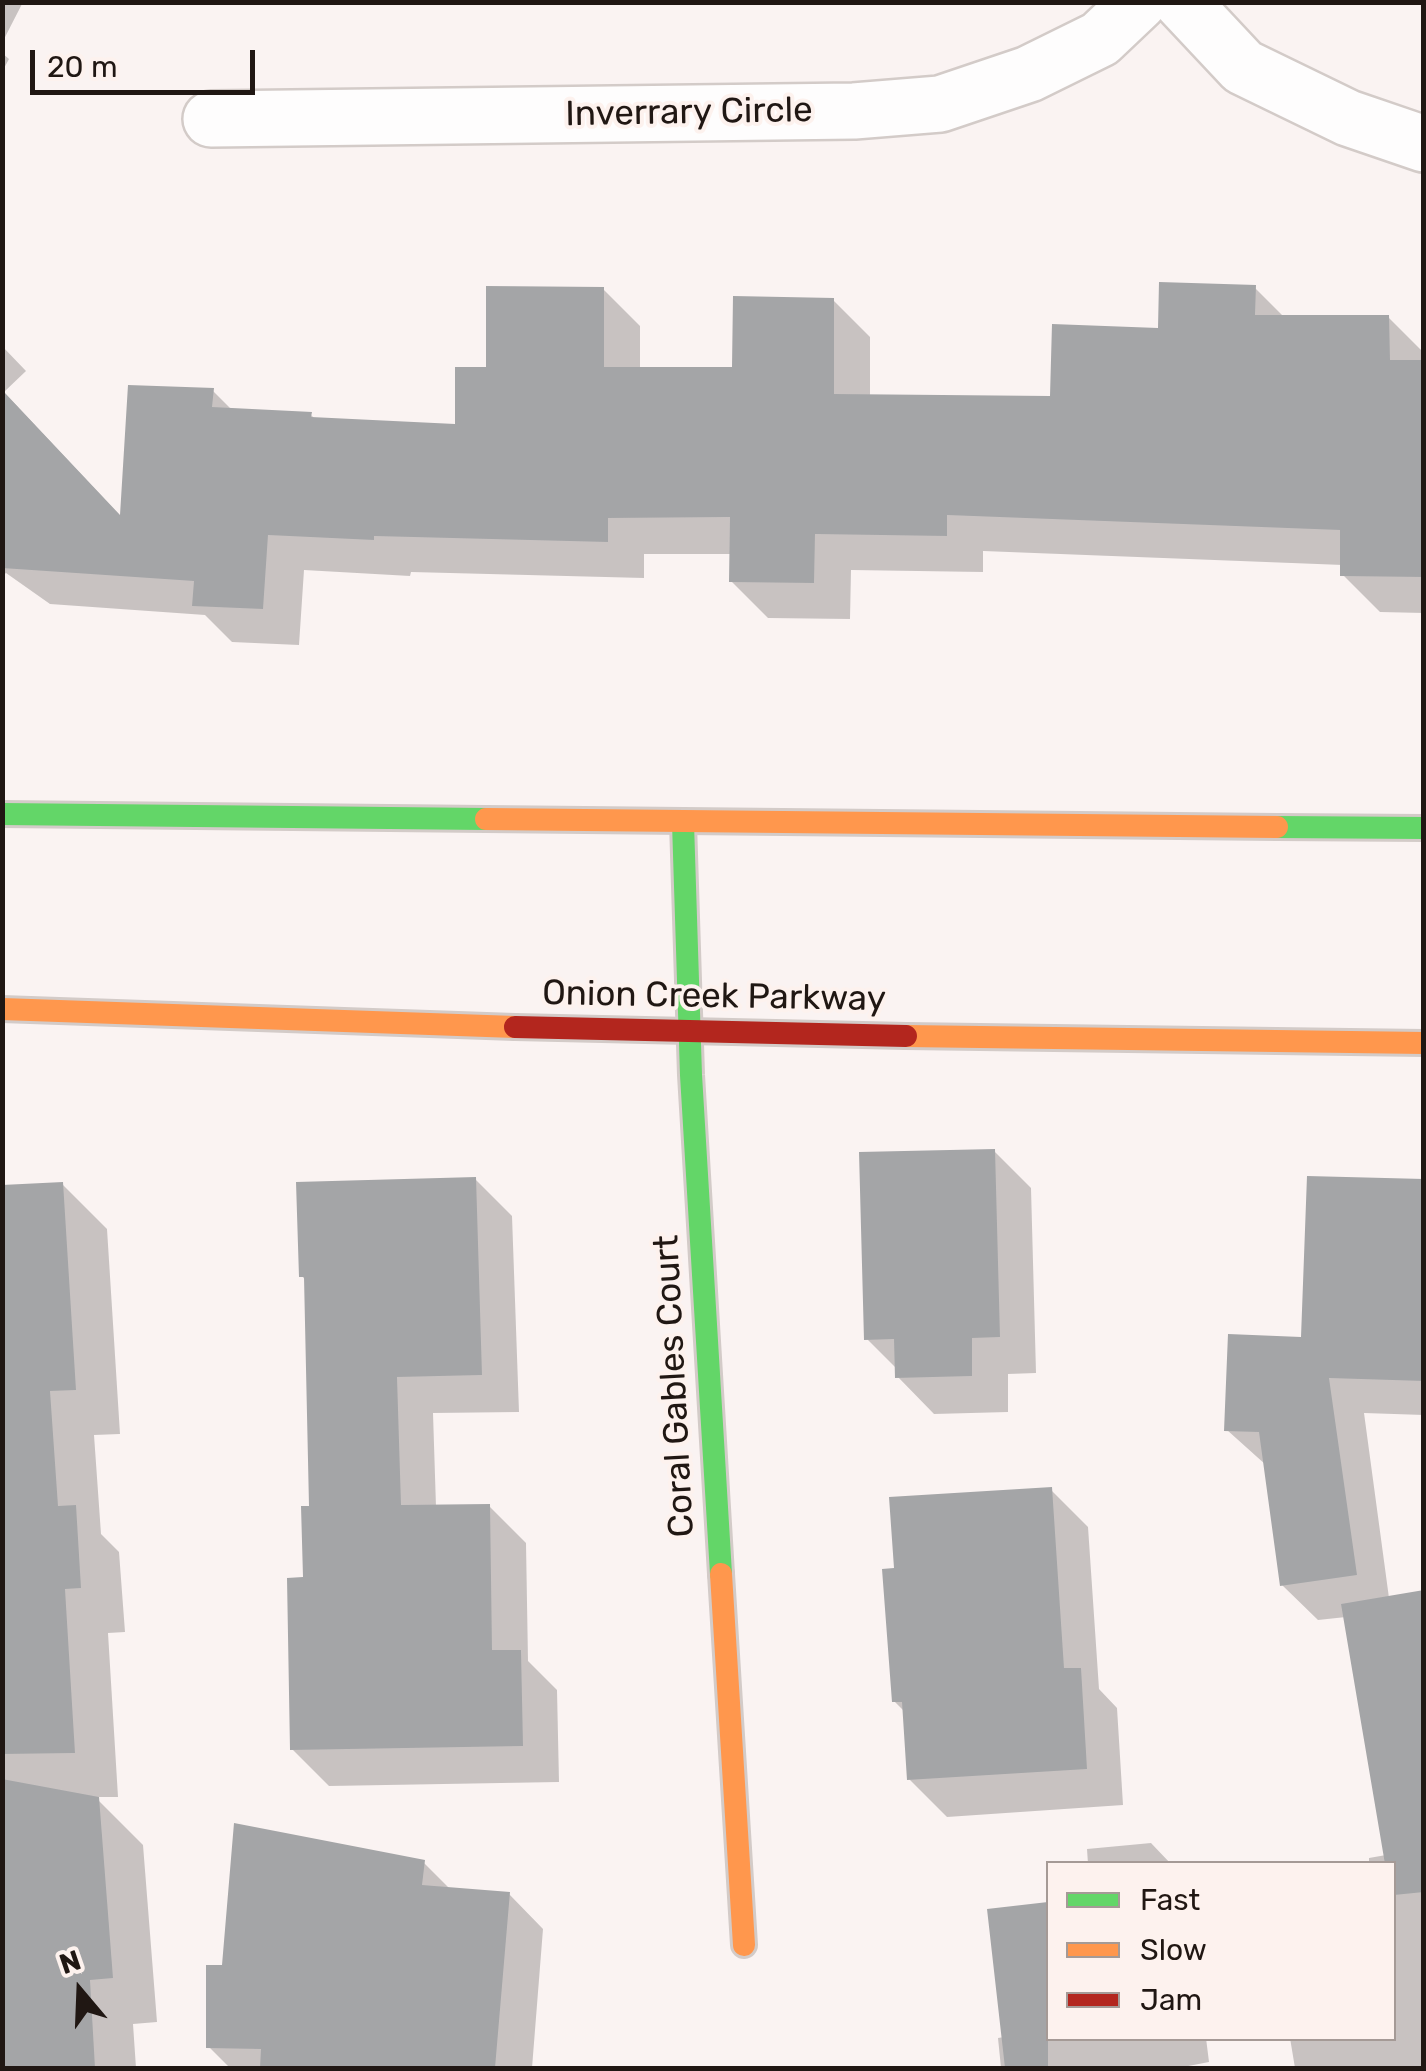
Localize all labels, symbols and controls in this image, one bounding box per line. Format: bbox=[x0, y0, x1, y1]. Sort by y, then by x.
scale bar bbox=[35, 30, 260, 92]
text: 20 m bbox=[47, 49, 118, 85]
street label: Inverrary Circle bbox=[565, 90, 813, 136]
street label: Onion Creek Parkway bbox=[542, 973, 886, 1021]
street label: Coral Gables Court bbox=[646, 1234, 704, 1538]
legend bbox=[1046, 1861, 1396, 2041]
text: Fast bbox=[1140, 1882, 1200, 1918]
text: Slow bbox=[1140, 1932, 1207, 1968]
north arrow bbox=[30, 1941, 130, 2041]
text: N bbox=[55, 1943, 85, 1981]
text: Jam bbox=[1140, 1982, 1202, 2018]

